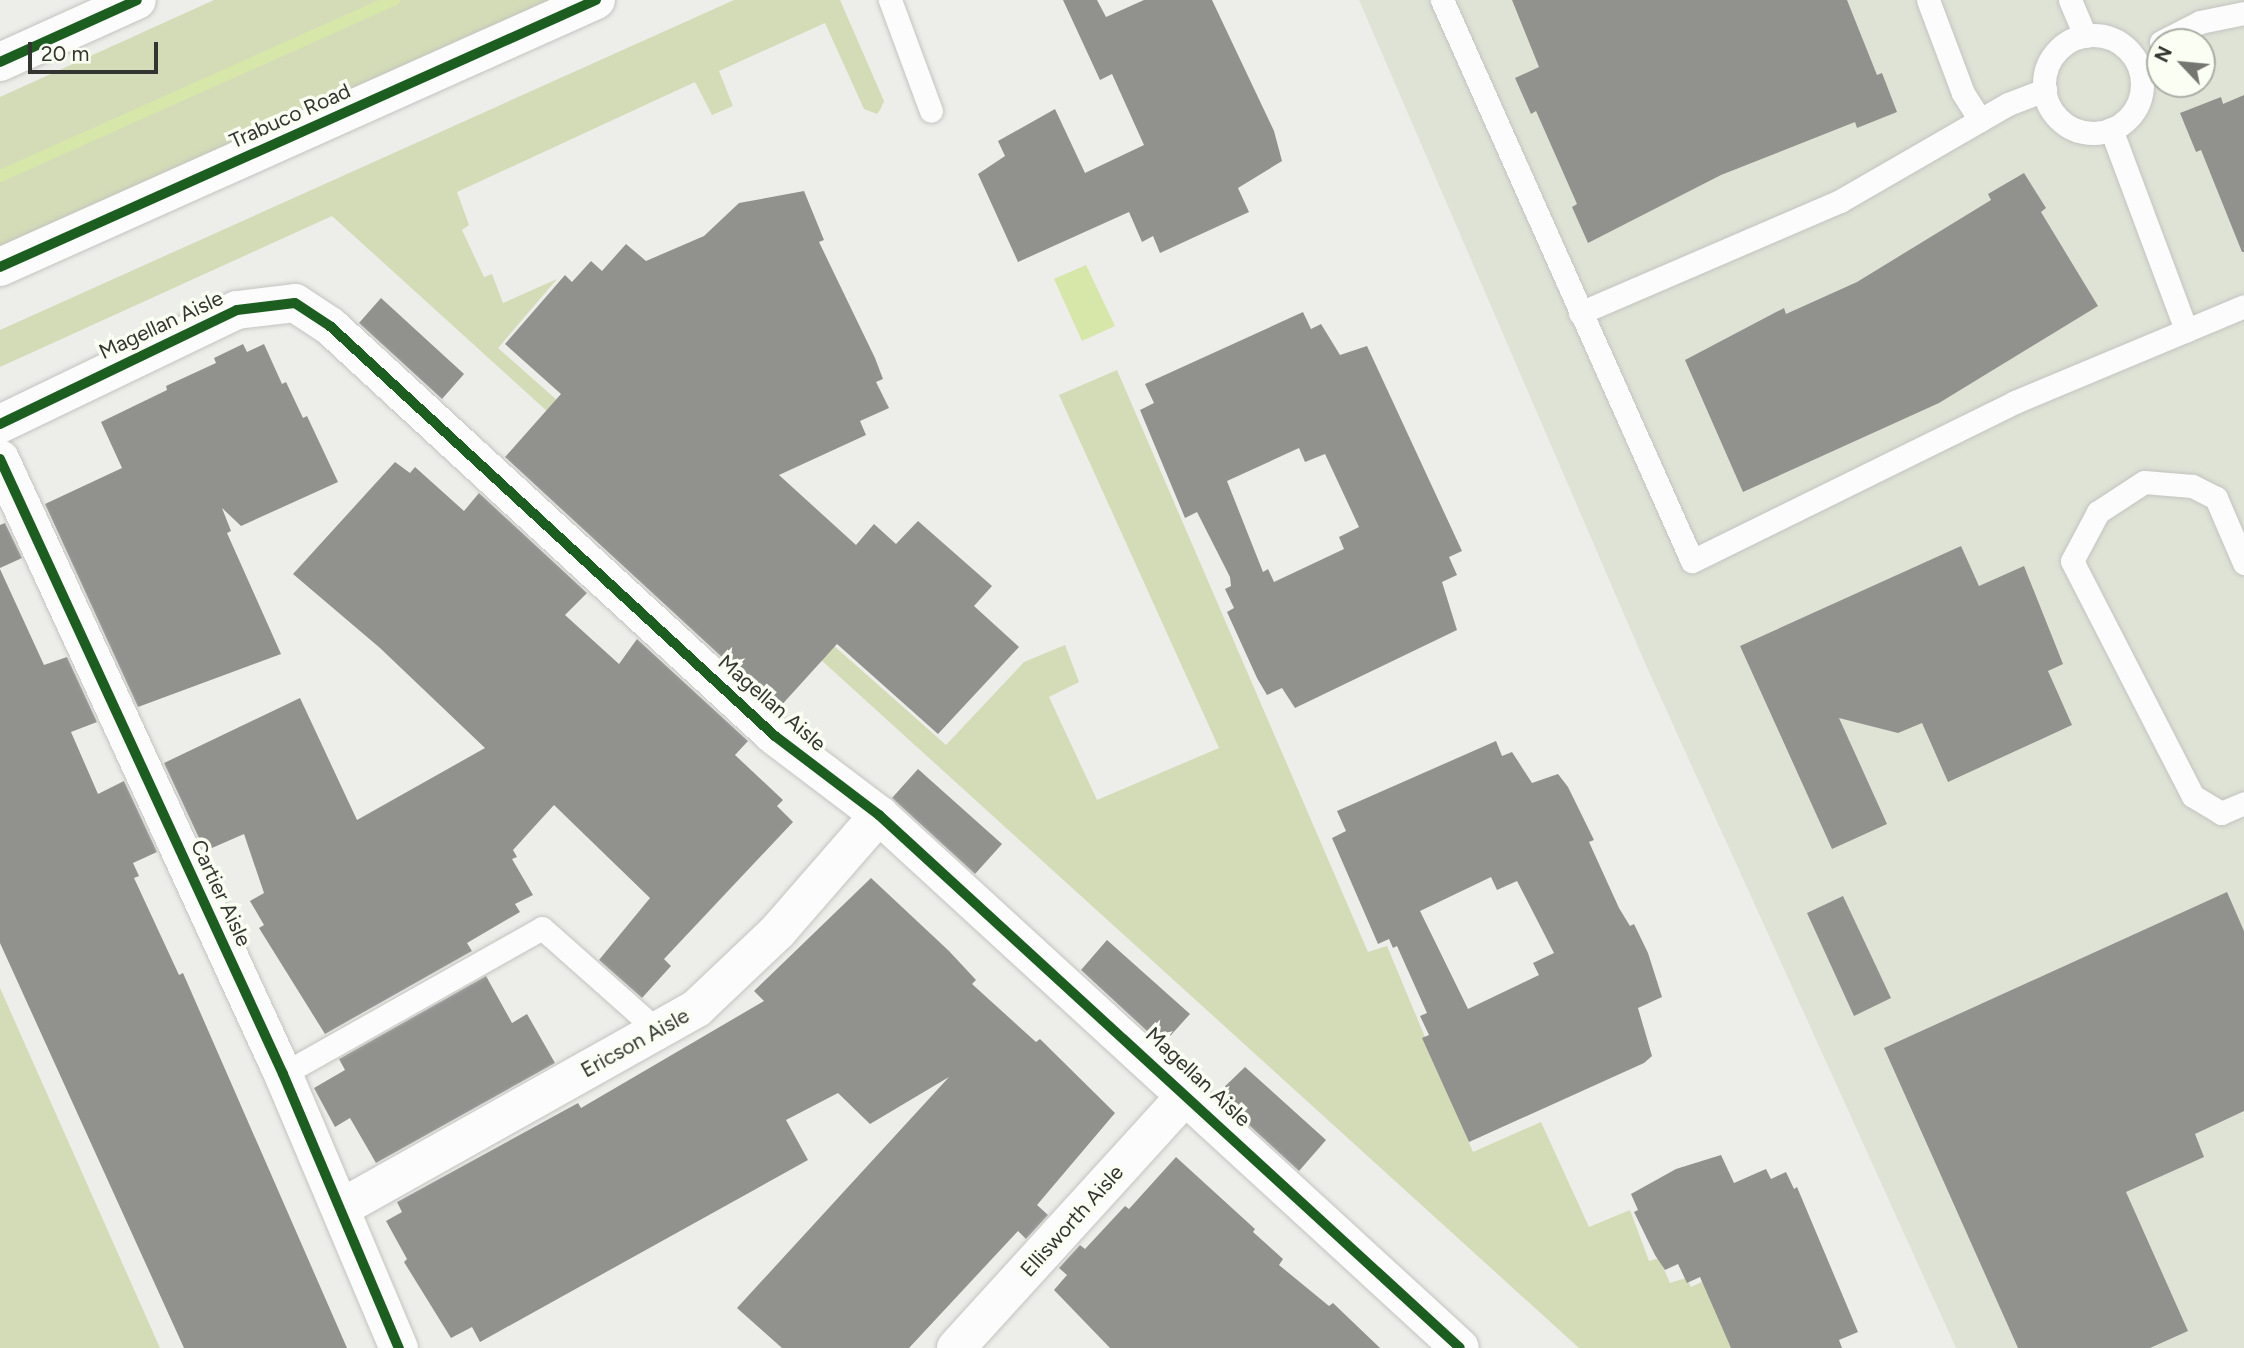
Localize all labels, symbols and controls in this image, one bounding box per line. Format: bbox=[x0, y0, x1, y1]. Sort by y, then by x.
scale bar bbox=[32, 28, 161, 72]
north arrow bbox=[2146, 28, 2216, 98]
text: 20 m bbox=[41, 41, 89, 66]
text: N bbox=[2150, 43, 2177, 66]
street label: Trabuco Road bbox=[226, 78, 354, 154]
street label: Magellan Aisle bbox=[95, 285, 227, 365]
street label: Magellan Aisle bbox=[713, 650, 831, 756]
street label: Cartier Aisle bbox=[185, 836, 257, 950]
street label: Ericson Aisle bbox=[577, 1003, 693, 1083]
street label: Magellan Aisle bbox=[1140, 1022, 1256, 1132]
street label: Ellisworth Aisle bbox=[1015, 1160, 1129, 1282]

